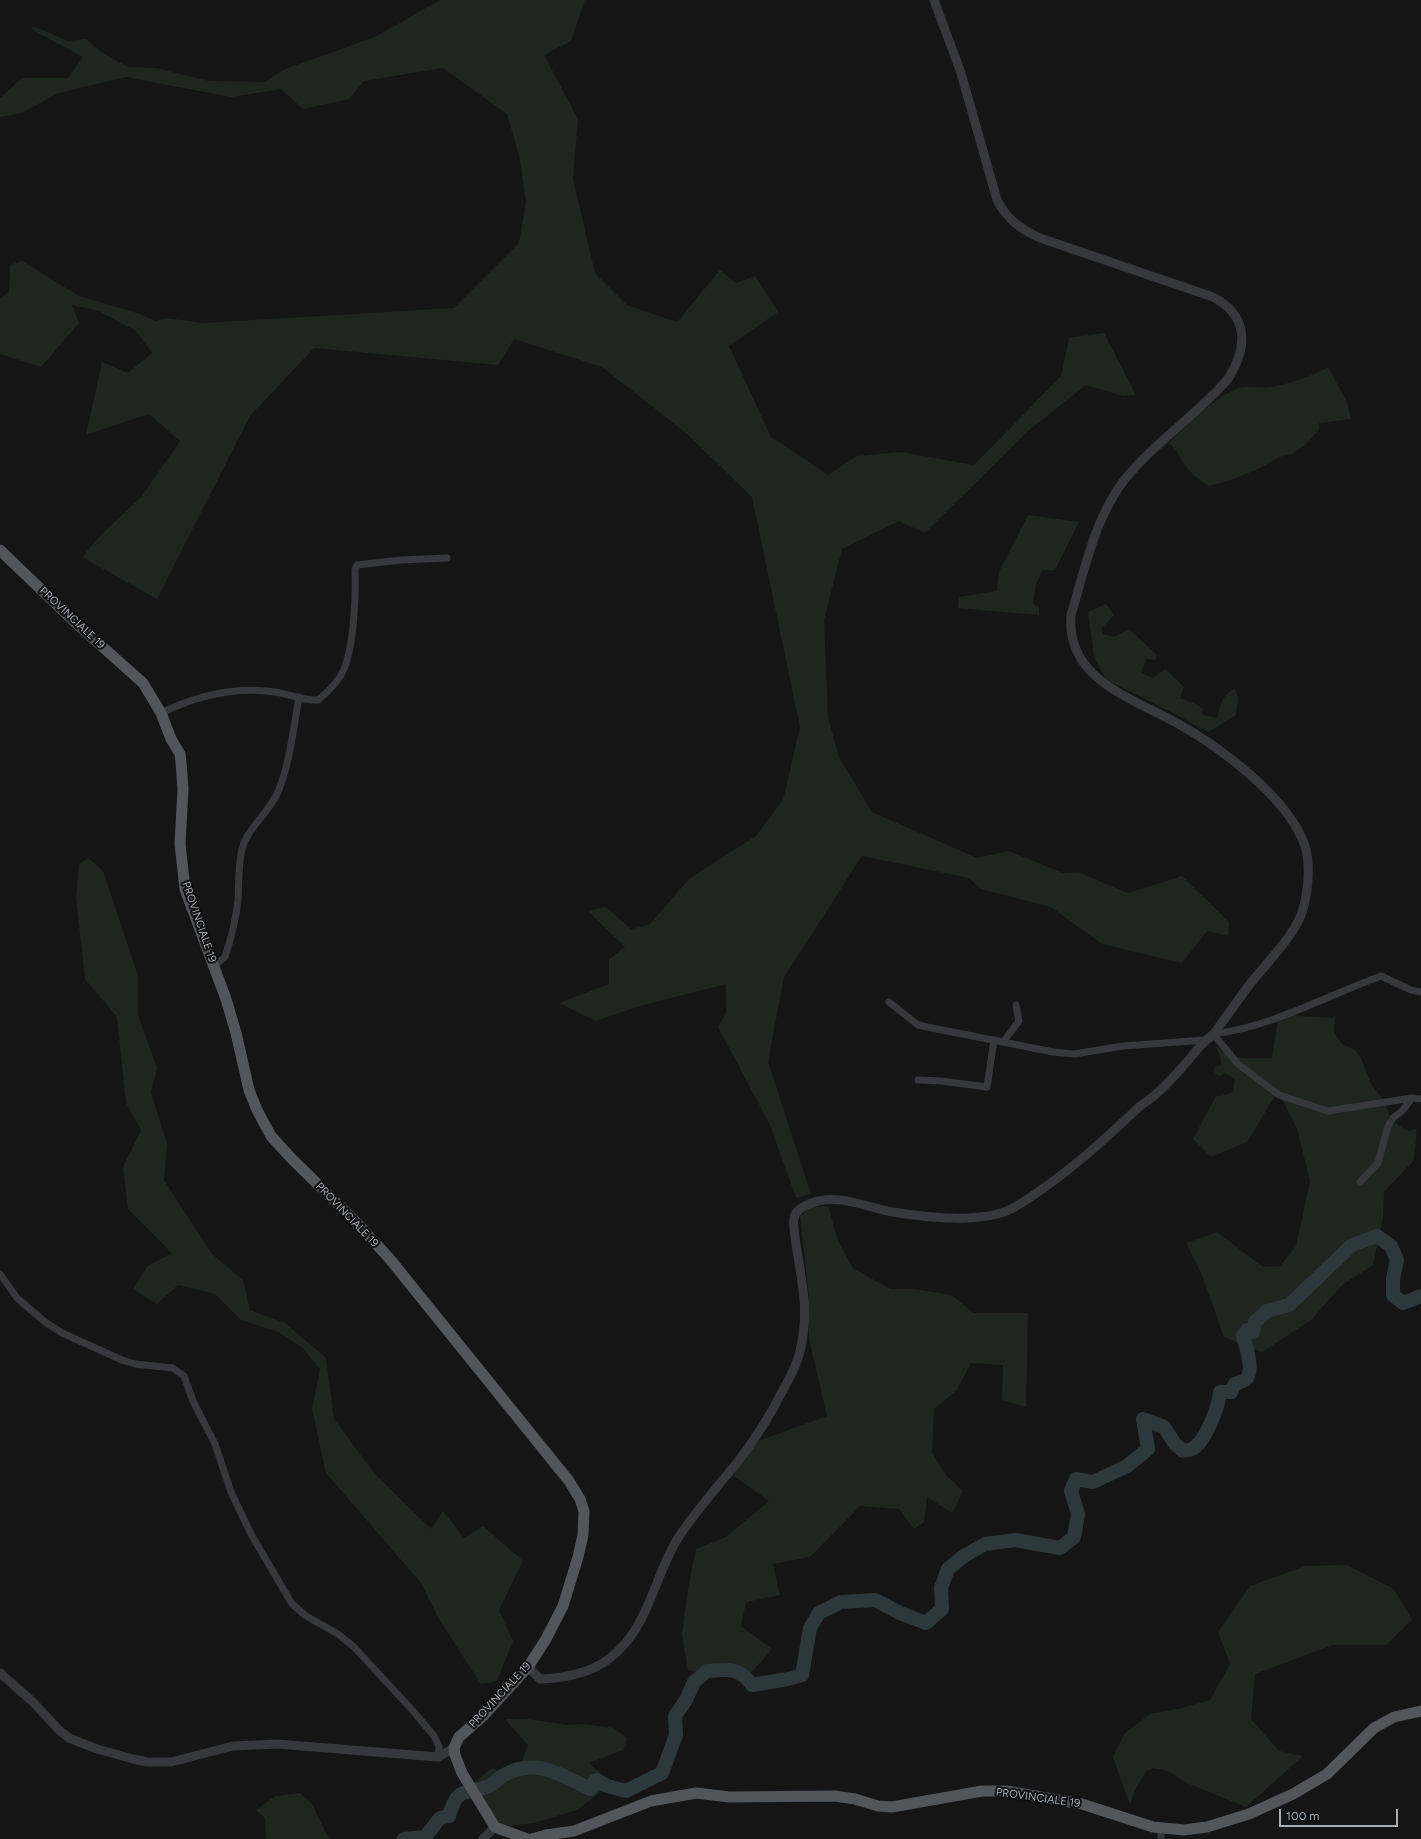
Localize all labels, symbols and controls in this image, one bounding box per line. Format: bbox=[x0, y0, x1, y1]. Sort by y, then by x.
street label: PROVINCIALE 19 bbox=[36, 584, 108, 652]
street label: PROVINCIALE 19 bbox=[179, 880, 219, 964]
street label: PROVINCIALE 19 bbox=[313, 1180, 381, 1250]
street label: PROVINCIALE 19 bbox=[466, 1659, 534, 1731]
street label: PROVINCIALE 19 bbox=[995, 1786, 1081, 1810]
scale bar bbox=[1281, 1801, 1400, 1827]
text: 100 m bbox=[1286, 1809, 1320, 1823]

